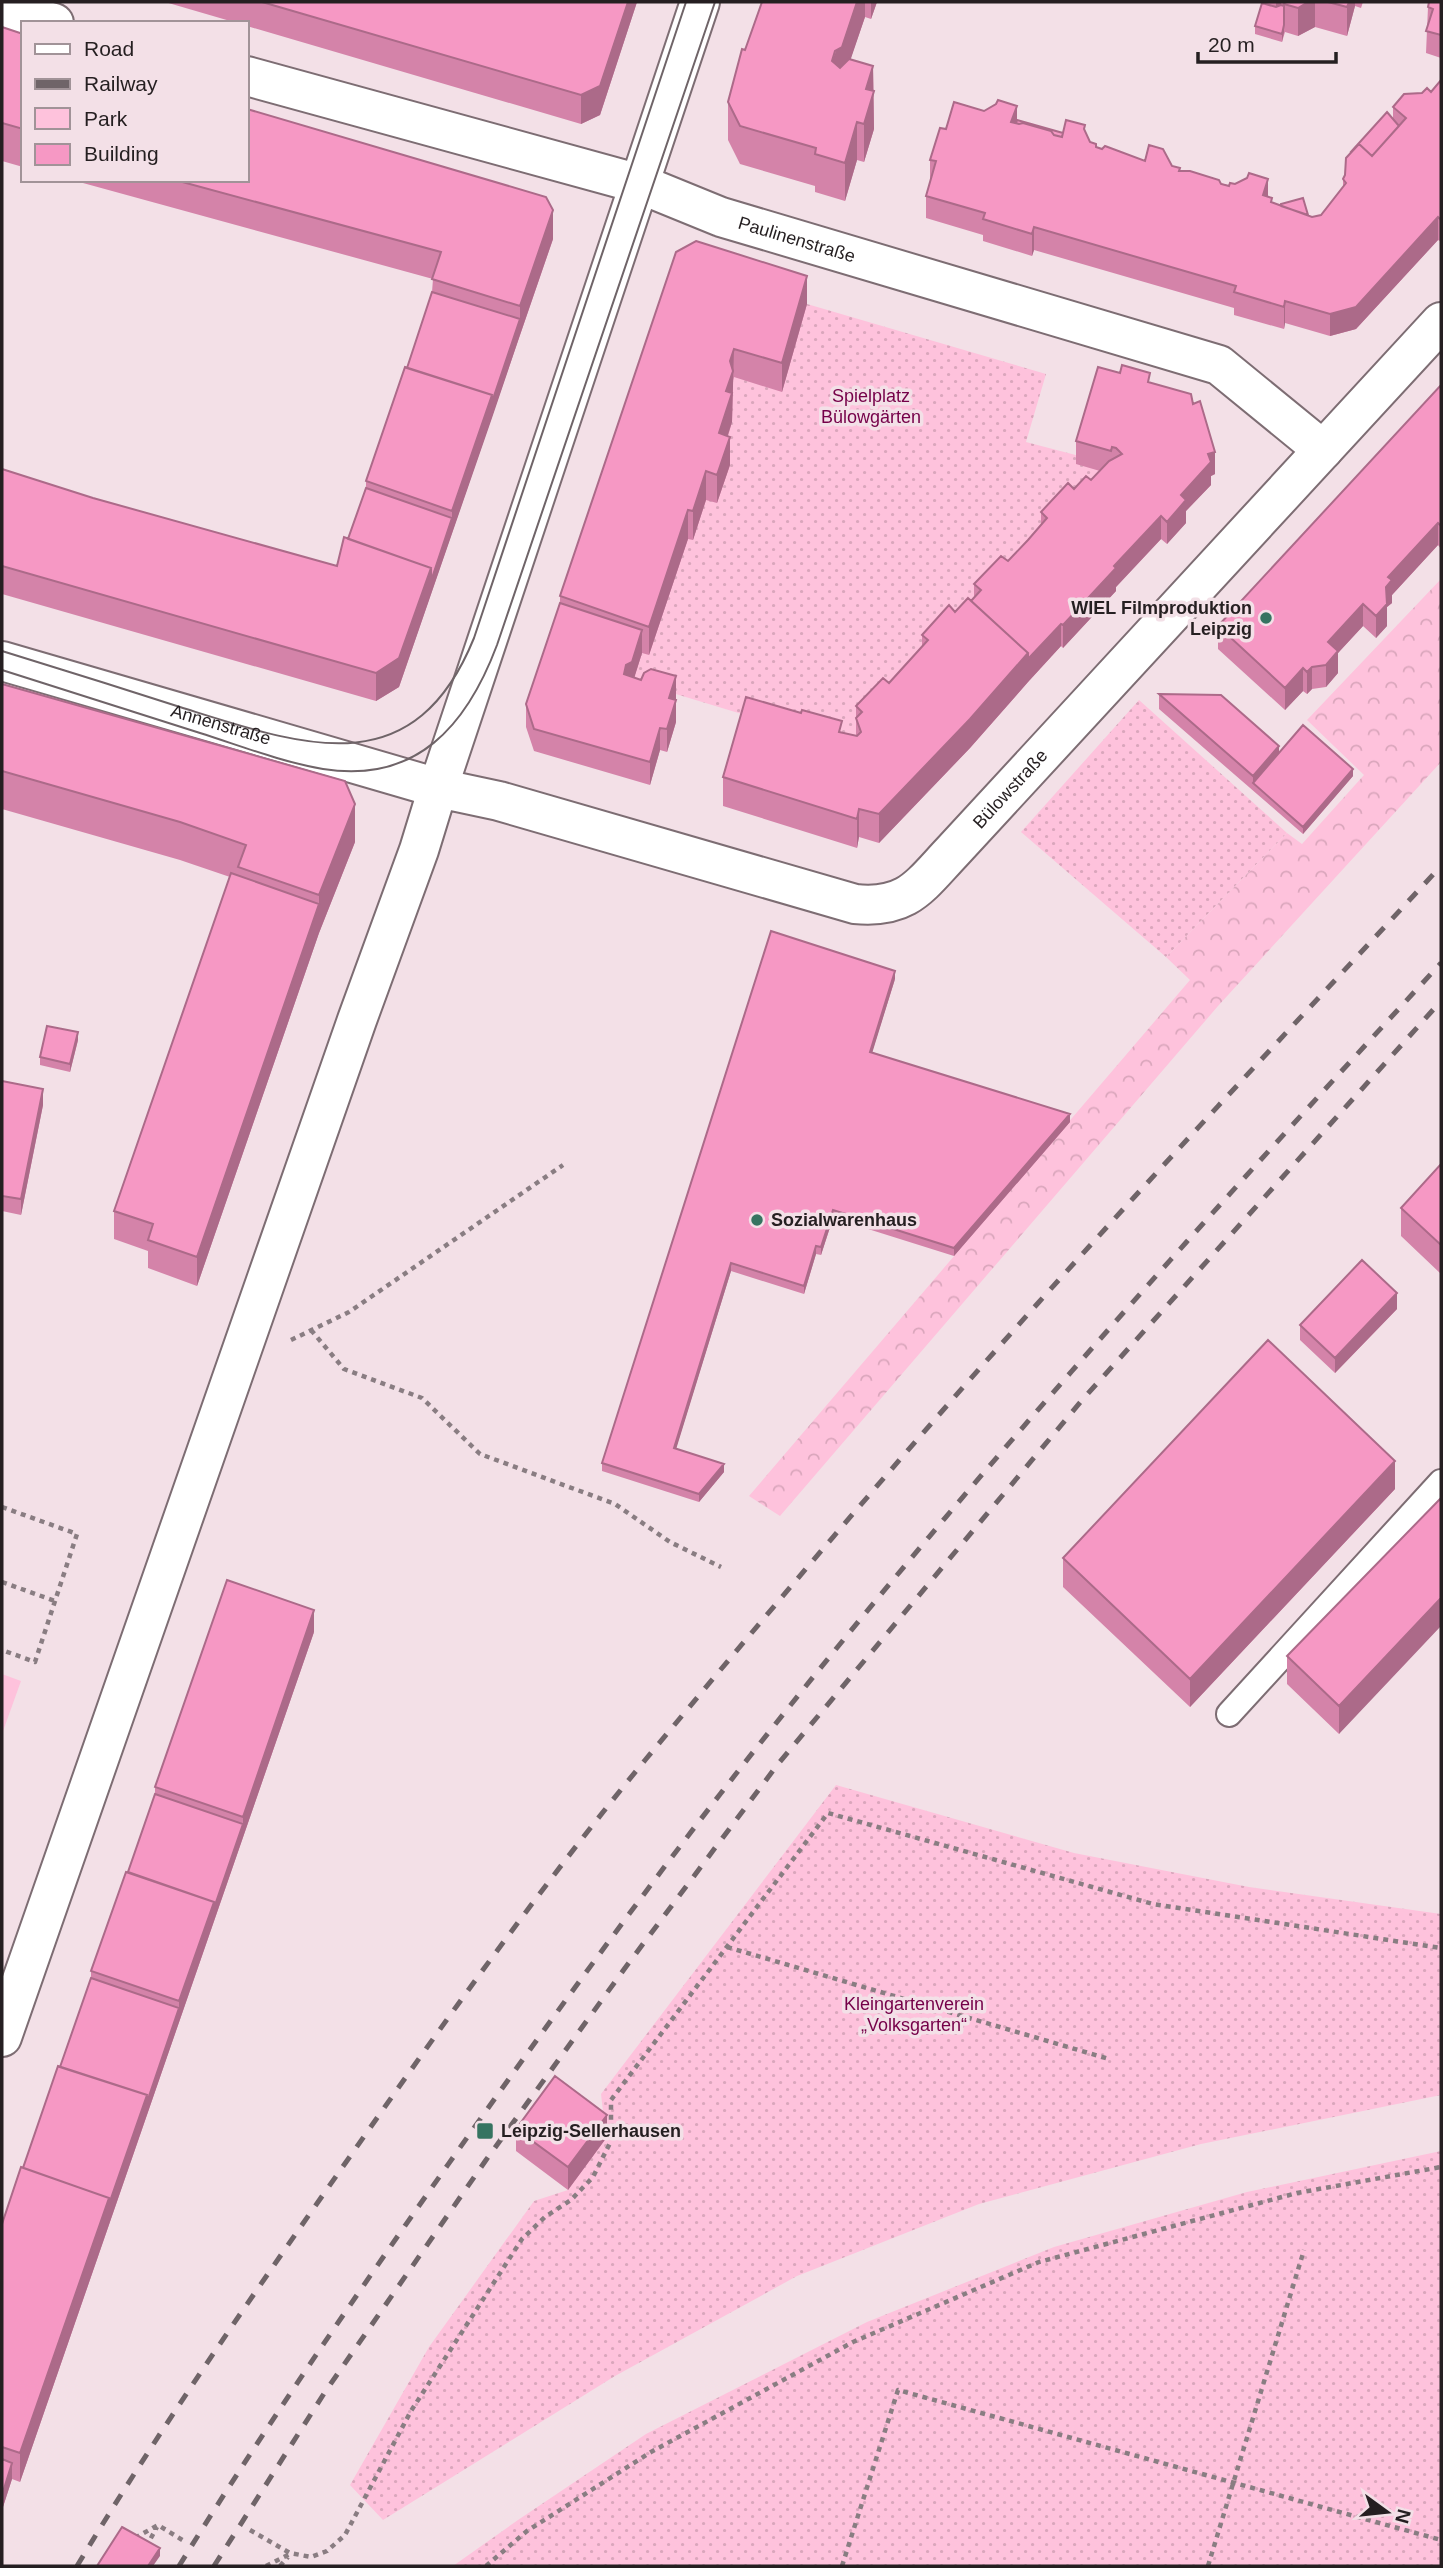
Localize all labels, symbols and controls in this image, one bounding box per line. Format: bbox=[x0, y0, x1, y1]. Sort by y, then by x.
legend bbox=[21, 21, 248, 182]
scale bar bbox=[1198, 21, 1336, 65]
text: 20 m bbox=[1208, 33, 1255, 56]
text: Road bbox=[84, 37, 134, 60]
text: Railway bbox=[84, 72, 158, 95]
text: Park bbox=[84, 107, 128, 130]
text: Building bbox=[84, 142, 159, 165]
street label: Paulinenstraße bbox=[736, 213, 858, 266]
park label: Spielplatz Bülowgärten bbox=[821, 386, 921, 427]
place label: WIEL Filmproduktion Leipzig bbox=[1071, 598, 1252, 639]
marker: WIEL Filmproduktion Leipzig bbox=[1258, 610, 1274, 626]
street label: Annenstraße bbox=[169, 701, 273, 749]
street label: Bülowstraße bbox=[969, 745, 1051, 833]
place label: Sozialwarenhaus bbox=[771, 1210, 917, 1230]
marker: Sozialwarenhaus bbox=[749, 1212, 765, 1228]
park label: Kleingartenverein „Volksgarten“ bbox=[844, 1994, 984, 2035]
marker: Leipzig-Sellerhausen bbox=[475, 2121, 495, 2141]
place label: Leipzig-Sellerhausen bbox=[501, 2121, 681, 2141]
north arrow bbox=[1352, 2477, 1422, 2547]
text: N bbox=[1391, 2507, 1415, 2526]

